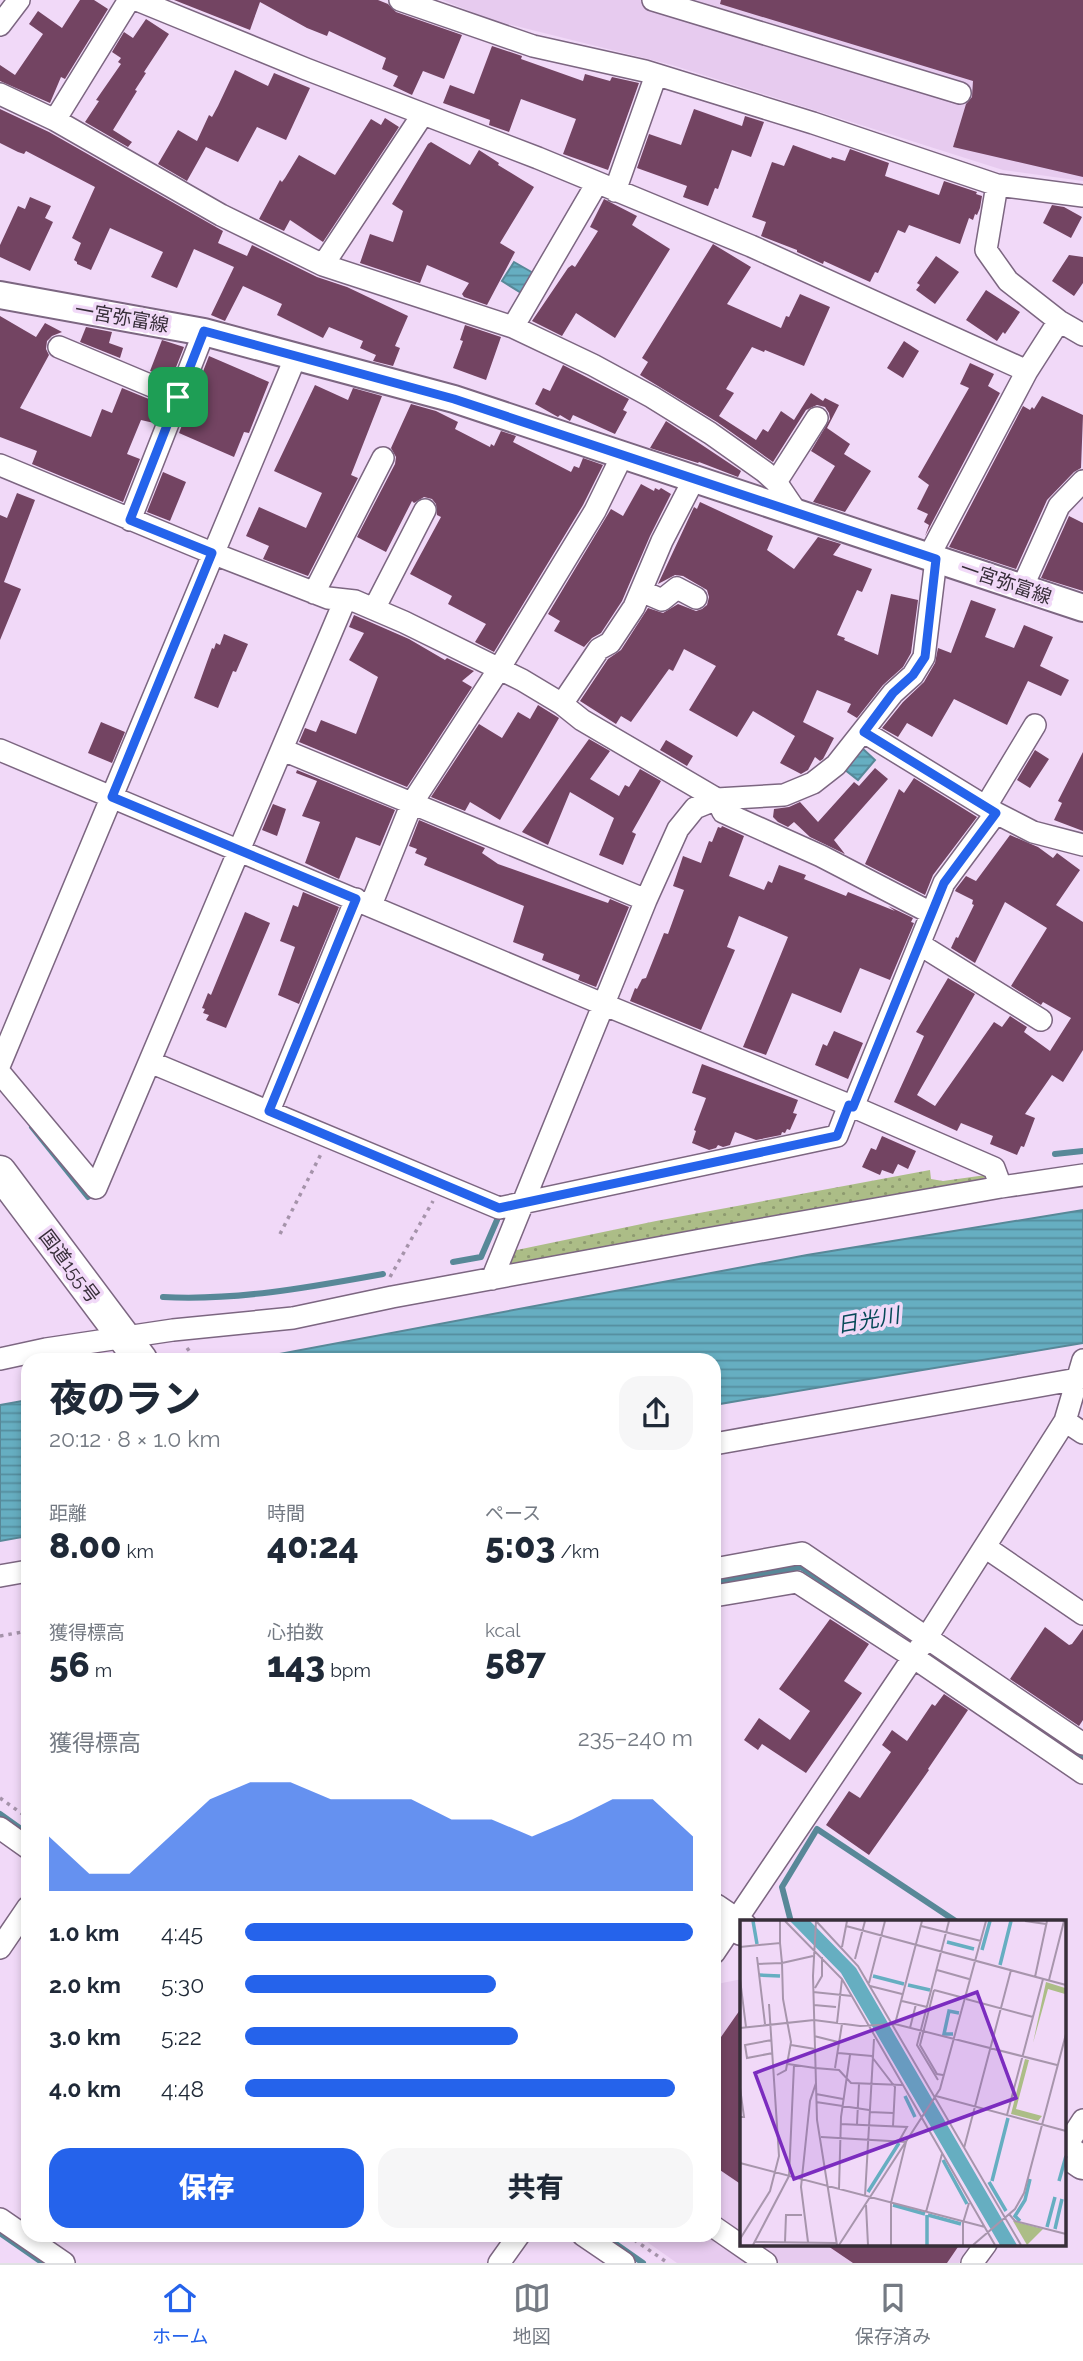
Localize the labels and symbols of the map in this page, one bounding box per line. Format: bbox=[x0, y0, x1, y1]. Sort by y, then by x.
street label: 一宮弥富線 bbox=[73, 298, 171, 336]
pin bbox=[148, 367, 208, 427]
street label: 一宮弥富線 bbox=[957, 556, 1055, 608]
street label: 国道155号 bbox=[35, 1225, 105, 1307]
water label: 日光川 bbox=[835, 1302, 903, 1338]
inset map bbox=[740, 1920, 1066, 2246]

